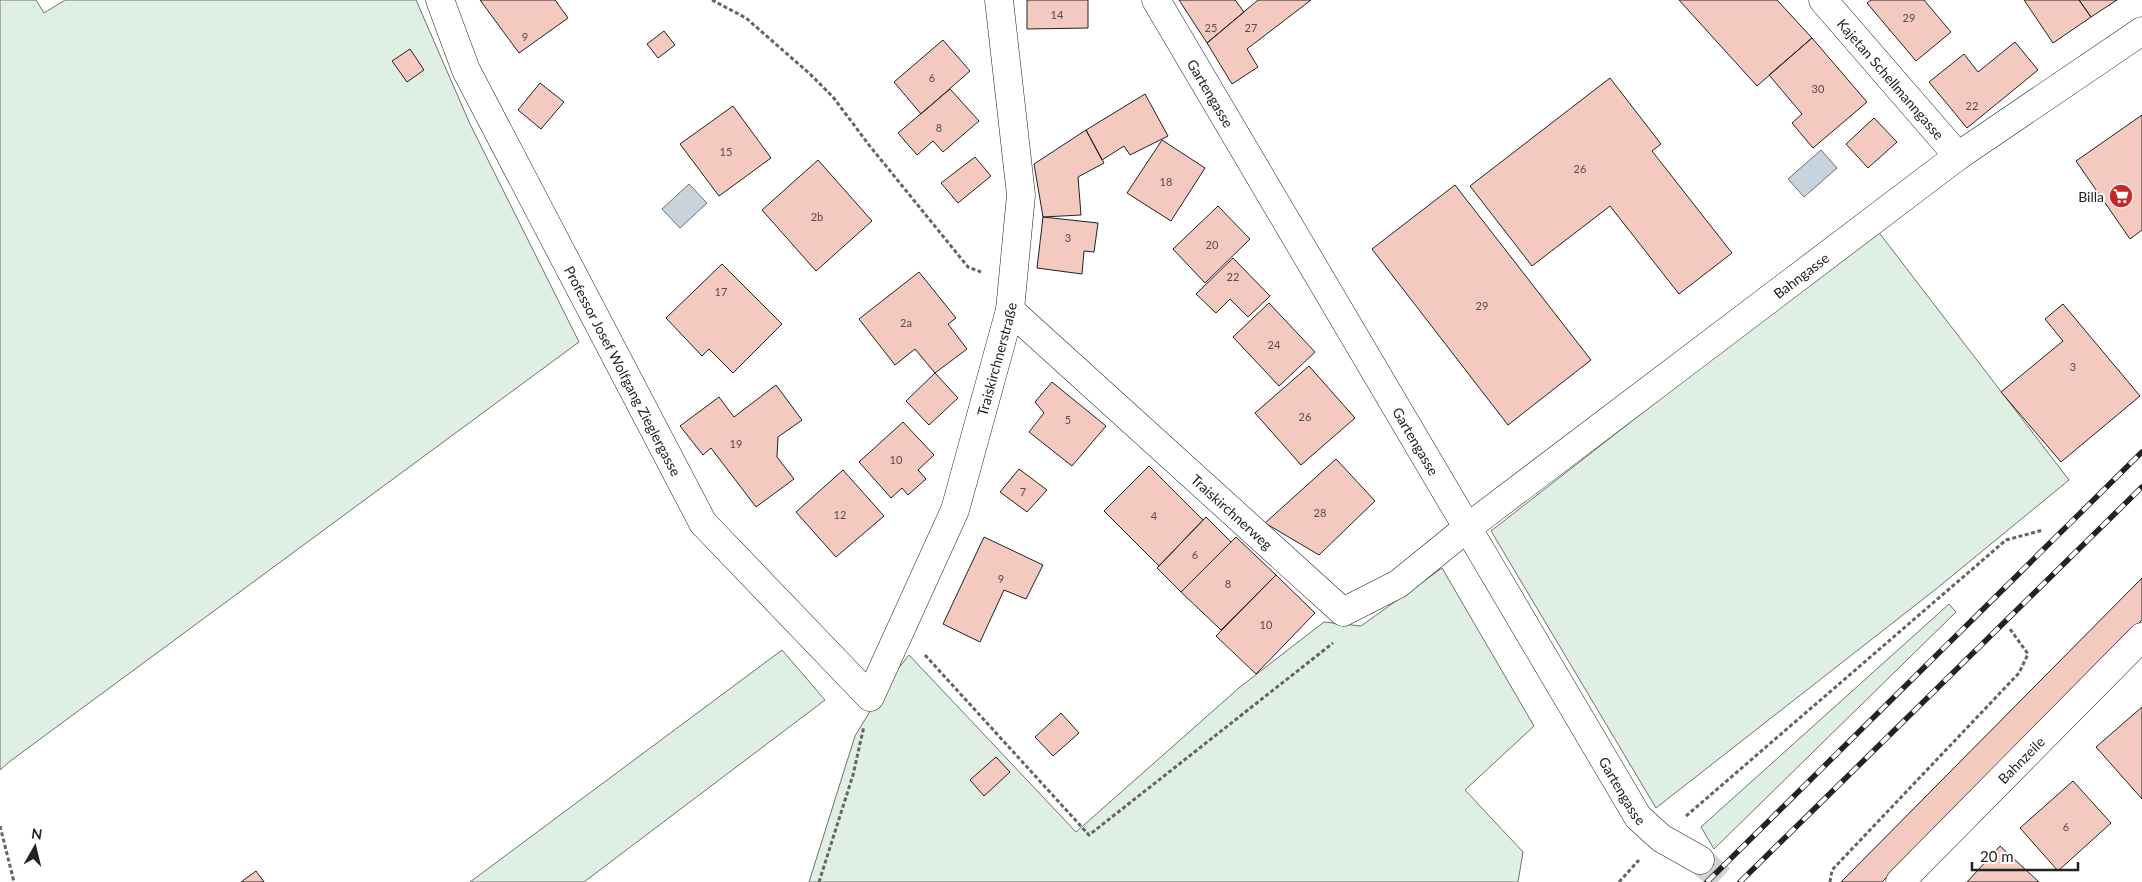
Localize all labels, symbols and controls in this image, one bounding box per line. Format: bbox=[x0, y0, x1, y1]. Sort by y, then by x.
house number: 14 bbox=[1051, 8, 1064, 21]
house number: 29 bbox=[1903, 11, 1915, 24]
street label: Kajetan Schellmanngasse bbox=[1834, 15, 1948, 143]
house number: 25 bbox=[1205, 21, 1217, 34]
house number: 27 bbox=[1245, 21, 1257, 34]
house number: 9 bbox=[522, 30, 528, 43]
street label: Gartengasse bbox=[1184, 56, 1238, 130]
house number: 6 bbox=[929, 71, 935, 84]
house number: 30 bbox=[1812, 82, 1825, 95]
house number: 22 bbox=[1966, 99, 1978, 112]
house number: 8 bbox=[936, 121, 942, 134]
house number: 15 bbox=[720, 145, 732, 158]
house number: 26 bbox=[1574, 162, 1586, 175]
house number: 18 bbox=[1160, 175, 1172, 188]
supermarket icon: Billa bbox=[2108, 183, 2134, 209]
place label: Billa bbox=[2078, 188, 2104, 205]
house number: 2b bbox=[811, 210, 823, 223]
house number: 3 bbox=[1065, 231, 1071, 244]
house number: 20 bbox=[1206, 238, 1219, 251]
street label: Bahngasse bbox=[1770, 249, 1832, 302]
street label: Professor Josef Wolfgang Zieglergasse bbox=[561, 263, 685, 479]
house number: 22 bbox=[1227, 270, 1239, 283]
house number: 17 bbox=[715, 285, 727, 298]
house number: 29 bbox=[1476, 299, 1488, 312]
street label: Traiskirchnerstraße bbox=[973, 302, 1019, 418]
house number: 2a bbox=[900, 316, 912, 329]
house number: 24 bbox=[1268, 338, 1281, 351]
house number: 3 bbox=[2070, 360, 2076, 373]
street label: Gartengasse bbox=[1389, 404, 1443, 478]
house number: 26 bbox=[1299, 410, 1311, 423]
house number: 5 bbox=[1065, 413, 1071, 426]
house number: 19 bbox=[730, 437, 742, 450]
house number: 10 bbox=[890, 453, 903, 466]
street label: Traiskirchnerweg bbox=[1188, 470, 1276, 553]
house number: 7 bbox=[1020, 485, 1026, 498]
house number: 28 bbox=[1314, 506, 1326, 519]
house number: 12 bbox=[834, 508, 846, 521]
house number: 4 bbox=[1151, 509, 1158, 522]
house number: 6 bbox=[1192, 548, 1198, 561]
house number: 9 bbox=[998, 572, 1004, 585]
house number: 8 bbox=[1225, 577, 1231, 590]
house number: 10 bbox=[1260, 618, 1273, 631]
street label: Bahnzeile bbox=[1994, 733, 2048, 787]
street label: Gartengasse bbox=[1596, 754, 1649, 828]
house number: 6 bbox=[2063, 820, 2069, 833]
north arrow bbox=[10, 822, 60, 872]
text: N bbox=[30, 824, 43, 843]
scale bar bbox=[1972, 840, 2078, 872]
text: 20 m bbox=[1980, 847, 2014, 865]

